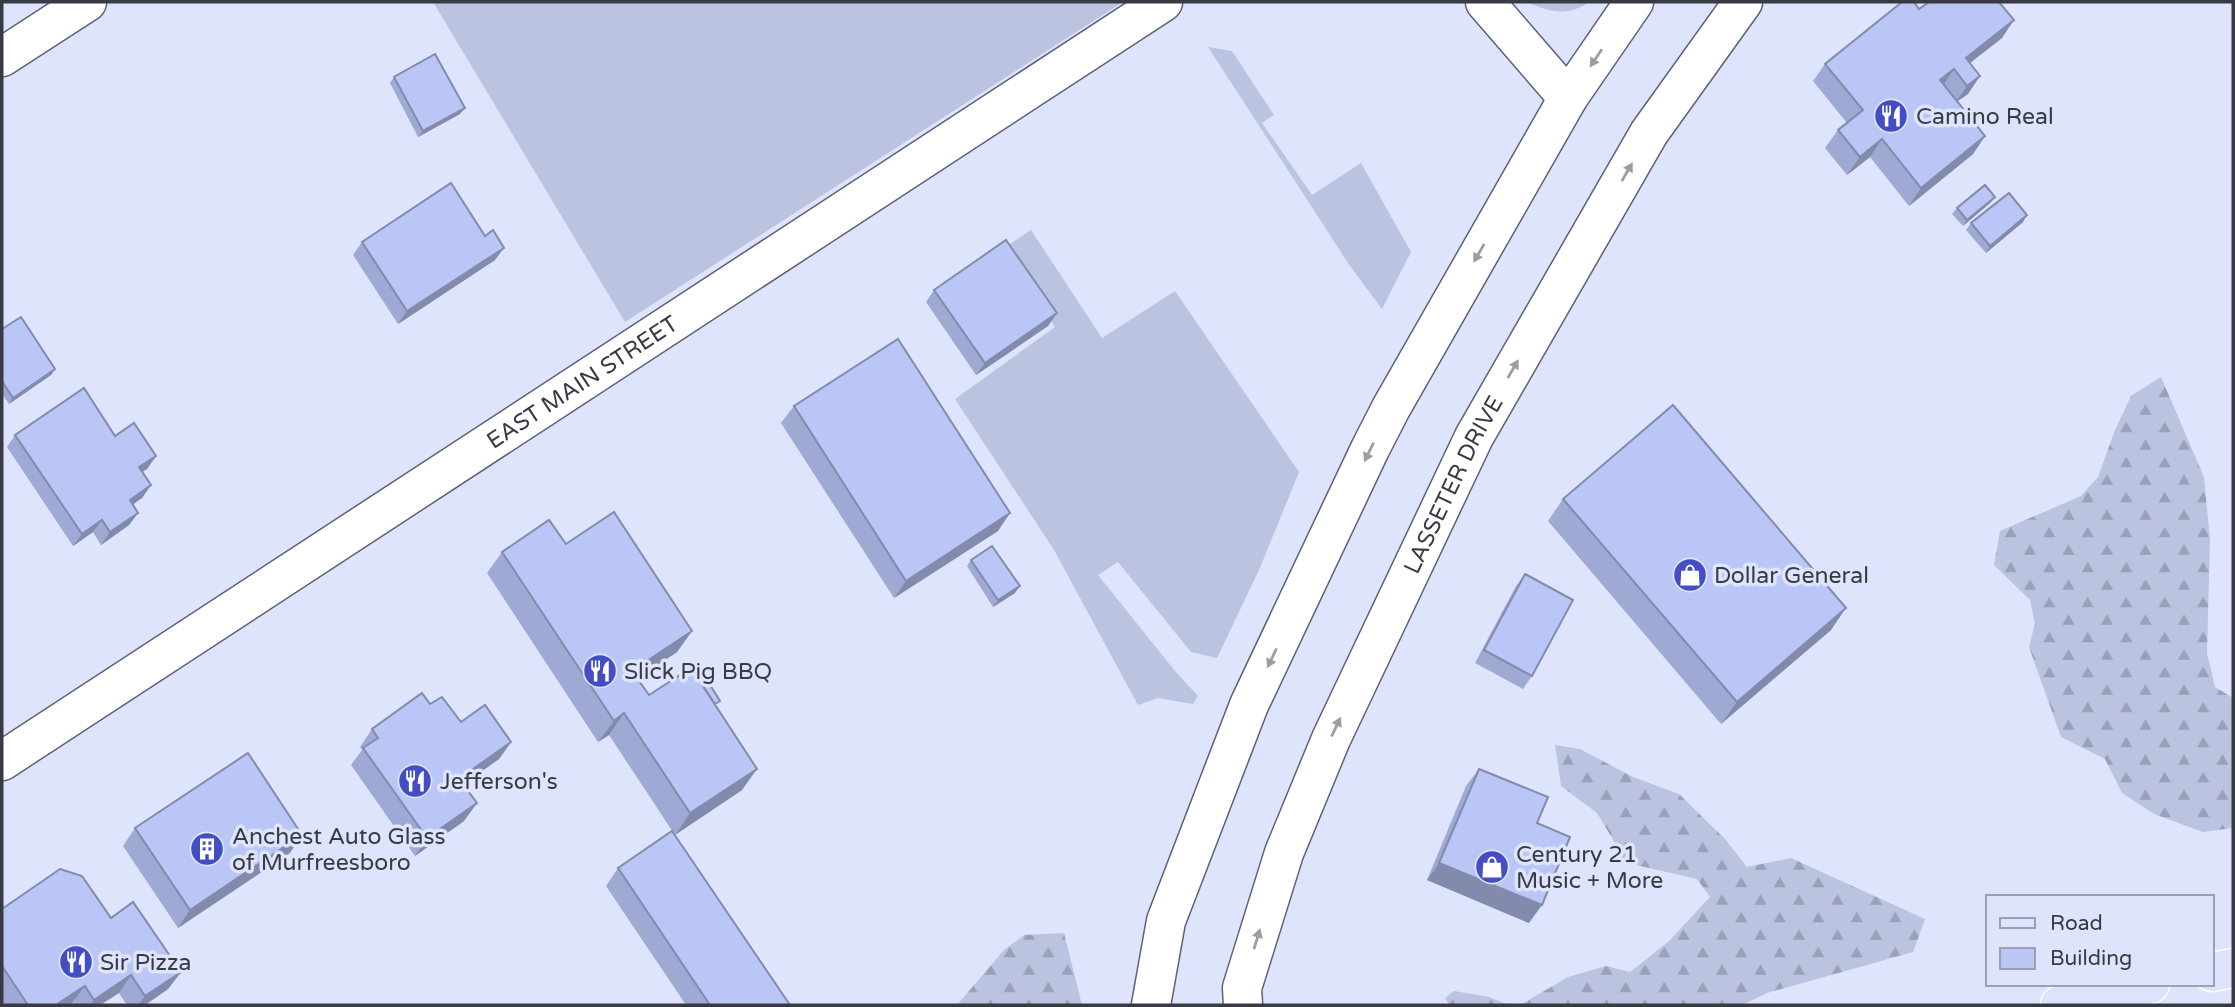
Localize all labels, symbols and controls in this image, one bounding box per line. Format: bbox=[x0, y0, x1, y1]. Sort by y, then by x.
one-way arrow bbox=[1589, 48, 1602, 68]
restaurant icon: Camino Real bbox=[1872, 97, 1910, 135]
place label: Camino Real bbox=[1916, 103, 2054, 131]
one-way arrow bbox=[1620, 162, 1633, 181]
one-way arrow bbox=[1473, 244, 1485, 263]
street label: EAST MAIN STREET bbox=[482, 310, 683, 455]
one-way arrow bbox=[1507, 360, 1519, 379]
street label: LASSETER DRIVE bbox=[1398, 391, 1510, 578]
one-way arrow bbox=[1363, 442, 1375, 462]
shop icon: Dollar General bbox=[1671, 556, 1709, 594]
place label: Dollar General bbox=[1714, 562, 1869, 590]
one-way arrow bbox=[1266, 648, 1277, 668]
restaurant icon: Slick Pig BBQ bbox=[581, 652, 619, 690]
place label: Slick Pig BBQ bbox=[624, 658, 772, 686]
one-way arrow bbox=[1331, 716, 1342, 737]
restaurant icon: Jefferson's bbox=[396, 762, 434, 800]
place label: Jefferson's bbox=[440, 768, 558, 796]
place label: Anchest Auto Glass of Murfreesboro bbox=[232, 823, 446, 877]
building icon: Anchest Auto Glass of Murfreesboro bbox=[188, 830, 226, 868]
place label: Century 21 Music + More bbox=[1516, 841, 1663, 895]
shop icon: Century 21 Music + More bbox=[1473, 848, 1511, 886]
legend bbox=[1986, 895, 2214, 986]
text: Road bbox=[2050, 911, 2103, 936]
one-way arrow bbox=[1252, 929, 1262, 950]
restaurant icon: Sir Pizza bbox=[57, 943, 95, 981]
text: Building bbox=[2050, 946, 2132, 971]
place label: Sir Pizza bbox=[100, 949, 191, 977]

